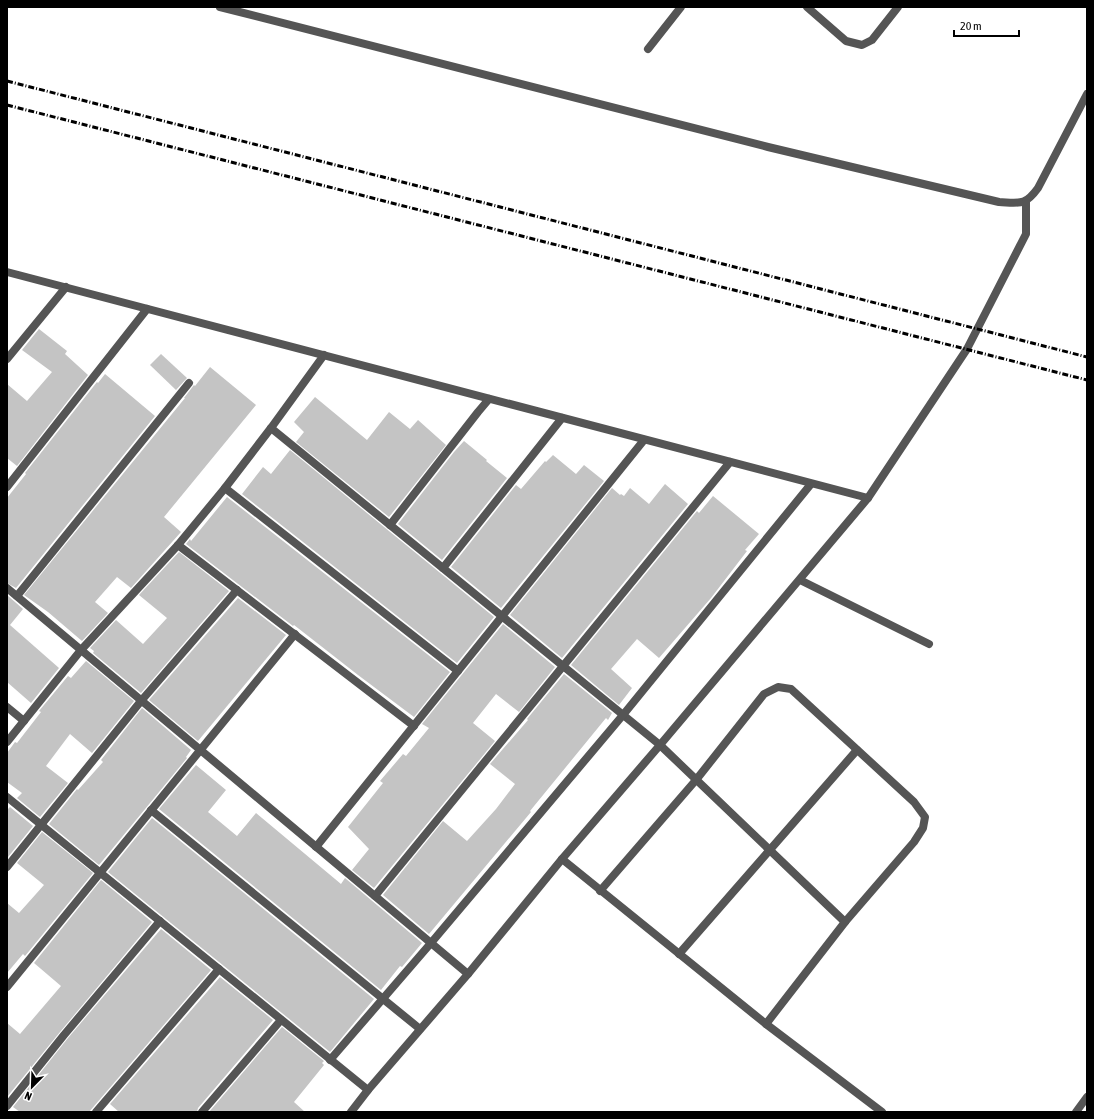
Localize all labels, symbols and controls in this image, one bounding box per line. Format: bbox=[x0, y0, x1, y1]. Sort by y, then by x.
scale bar bbox=[954, 12, 1019, 38]
text: 20 m bbox=[960, 19, 982, 33]
north arrow bbox=[12, 1067, 52, 1107]
text: N bbox=[23, 1089, 33, 1103]

